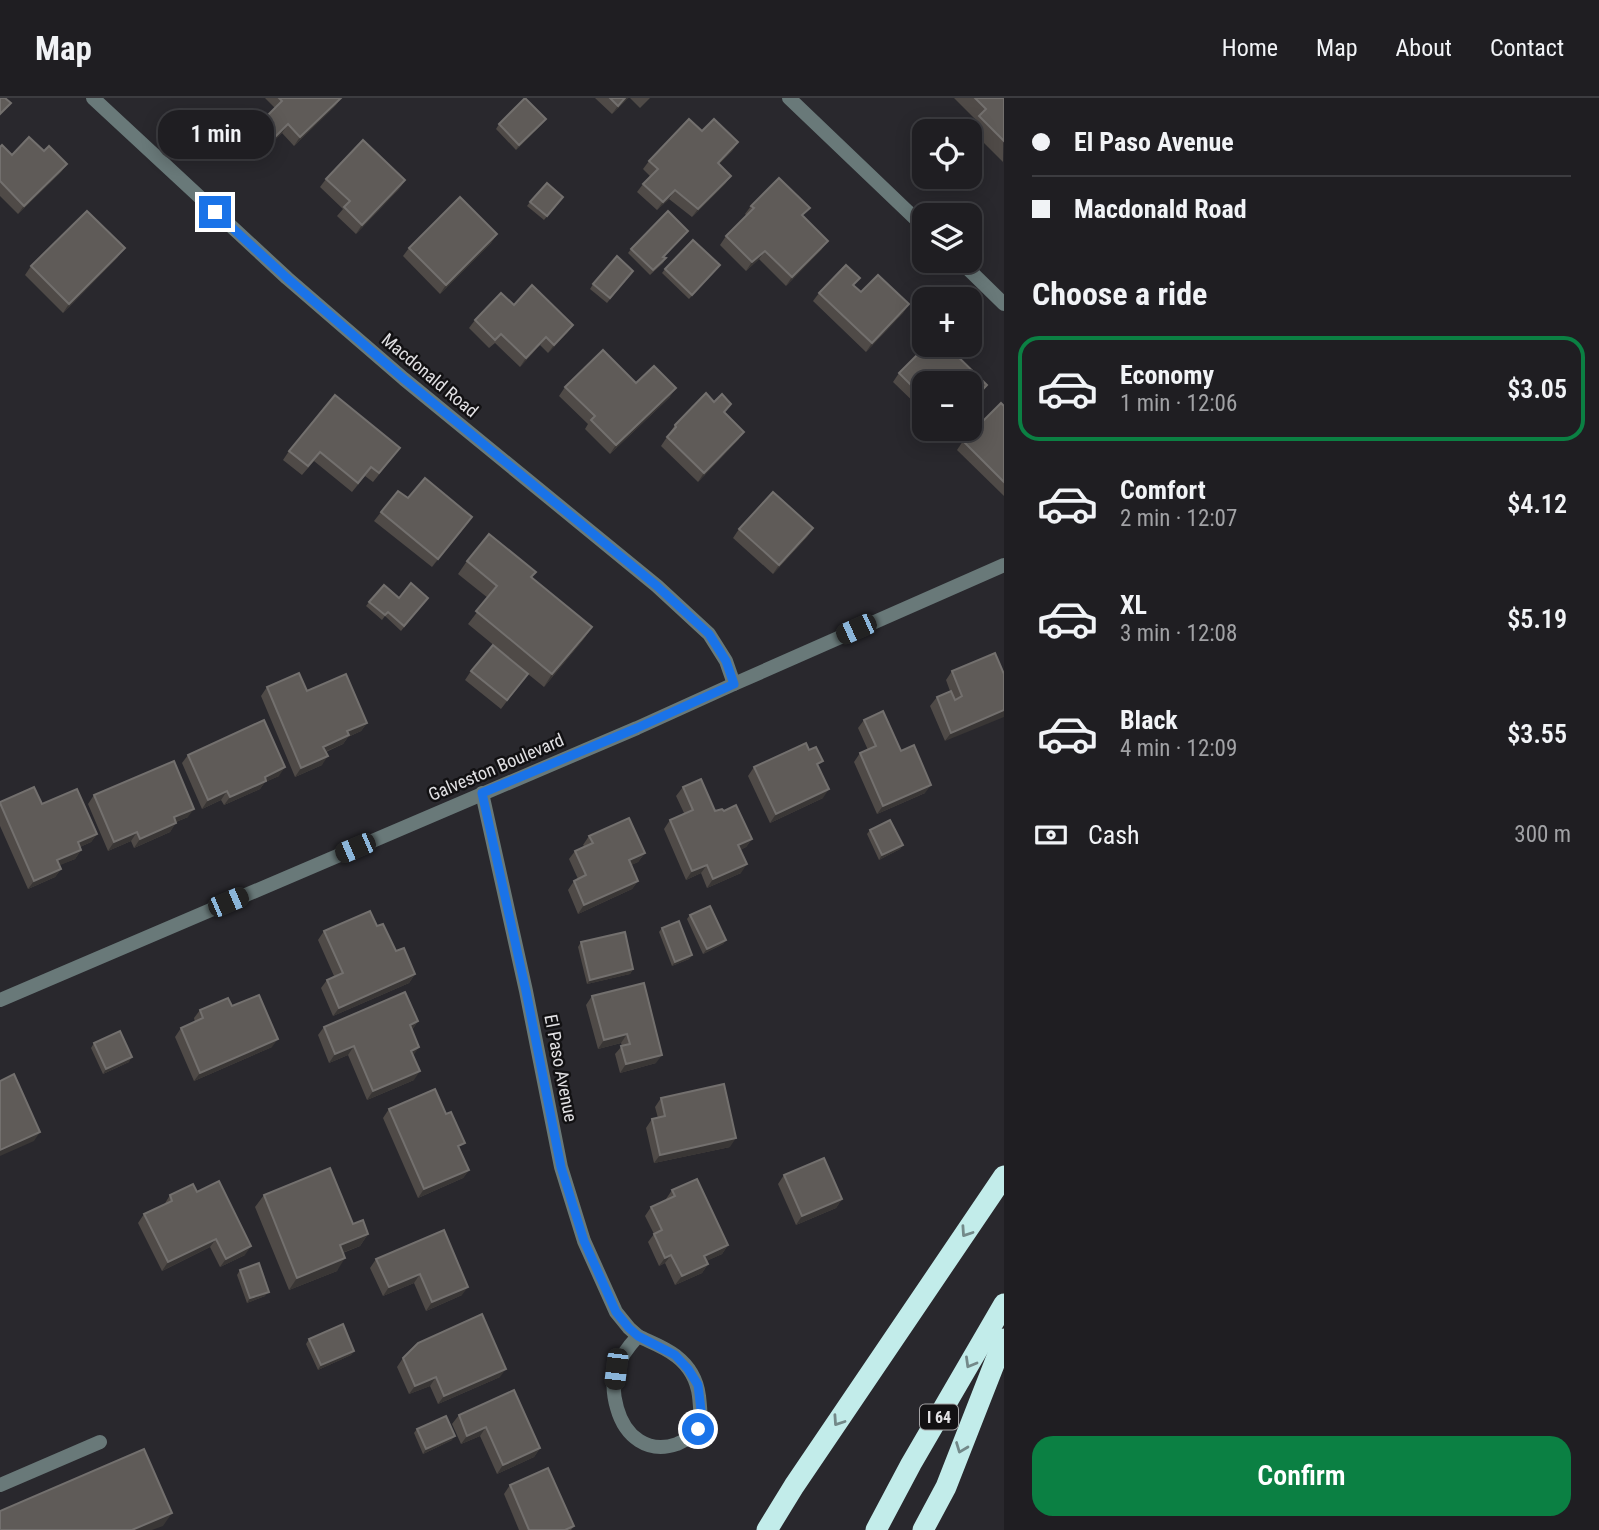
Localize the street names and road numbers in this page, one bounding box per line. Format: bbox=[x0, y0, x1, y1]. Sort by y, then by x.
street label: Macdonald Road bbox=[378, 329, 482, 421]
street label: Galveston Boulevard bbox=[425, 729, 567, 805]
street label: El Paso Avenue bbox=[540, 1013, 582, 1123]
road number: I 64 bbox=[920, 1404, 958, 1429]

